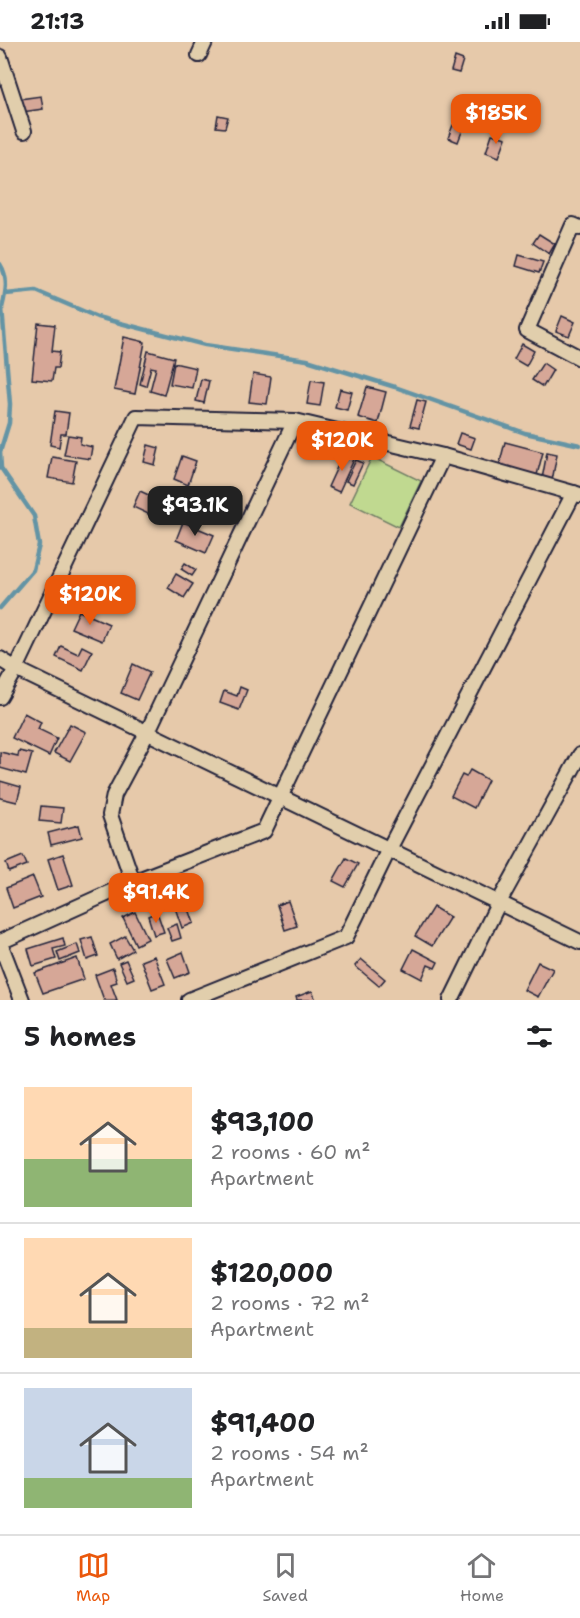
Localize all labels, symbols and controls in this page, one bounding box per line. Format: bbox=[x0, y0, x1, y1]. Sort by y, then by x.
text: 21:13 bbox=[30, 7, 84, 36]
pin: $185K bbox=[454, 94, 538, 145]
text: $185K bbox=[465, 100, 527, 126]
pin: $120K bbox=[300, 421, 384, 472]
text: $120K bbox=[311, 427, 373, 453]
pin: $93.1K bbox=[146, 486, 244, 537]
text: $93.1K bbox=[162, 492, 228, 518]
pin: $120K bbox=[48, 575, 132, 626]
text: $120K bbox=[59, 581, 121, 607]
pin: $91.4K bbox=[107, 873, 205, 924]
text: $91.4K bbox=[123, 879, 189, 905]
text: 5 homes bbox=[24, 1019, 136, 1054]
icon: filters bbox=[523, 1020, 556, 1053]
text: $93,100 bbox=[210, 1104, 314, 1139]
icon: home bbox=[72, 1111, 144, 1183]
text: 2 rooms · 60 m² bbox=[210, 1139, 370, 1165]
text: Apartment bbox=[210, 1165, 314, 1191]
text: $120,000 bbox=[210, 1255, 333, 1290]
icon: home bbox=[72, 1262, 144, 1334]
text: 2 rooms · 72 m² bbox=[210, 1290, 369, 1316]
text: Apartment bbox=[210, 1316, 314, 1342]
text: $91,400 bbox=[210, 1405, 315, 1440]
icon: home bbox=[72, 1412, 144, 1484]
text: 2 rooms · 54 m² bbox=[210, 1440, 369, 1466]
text: Apartment bbox=[210, 1466, 314, 1492]
tab: Map bbox=[76, 1549, 110, 1606]
tab: Saved bbox=[262, 1549, 308, 1606]
tab: Home bbox=[460, 1549, 504, 1606]

